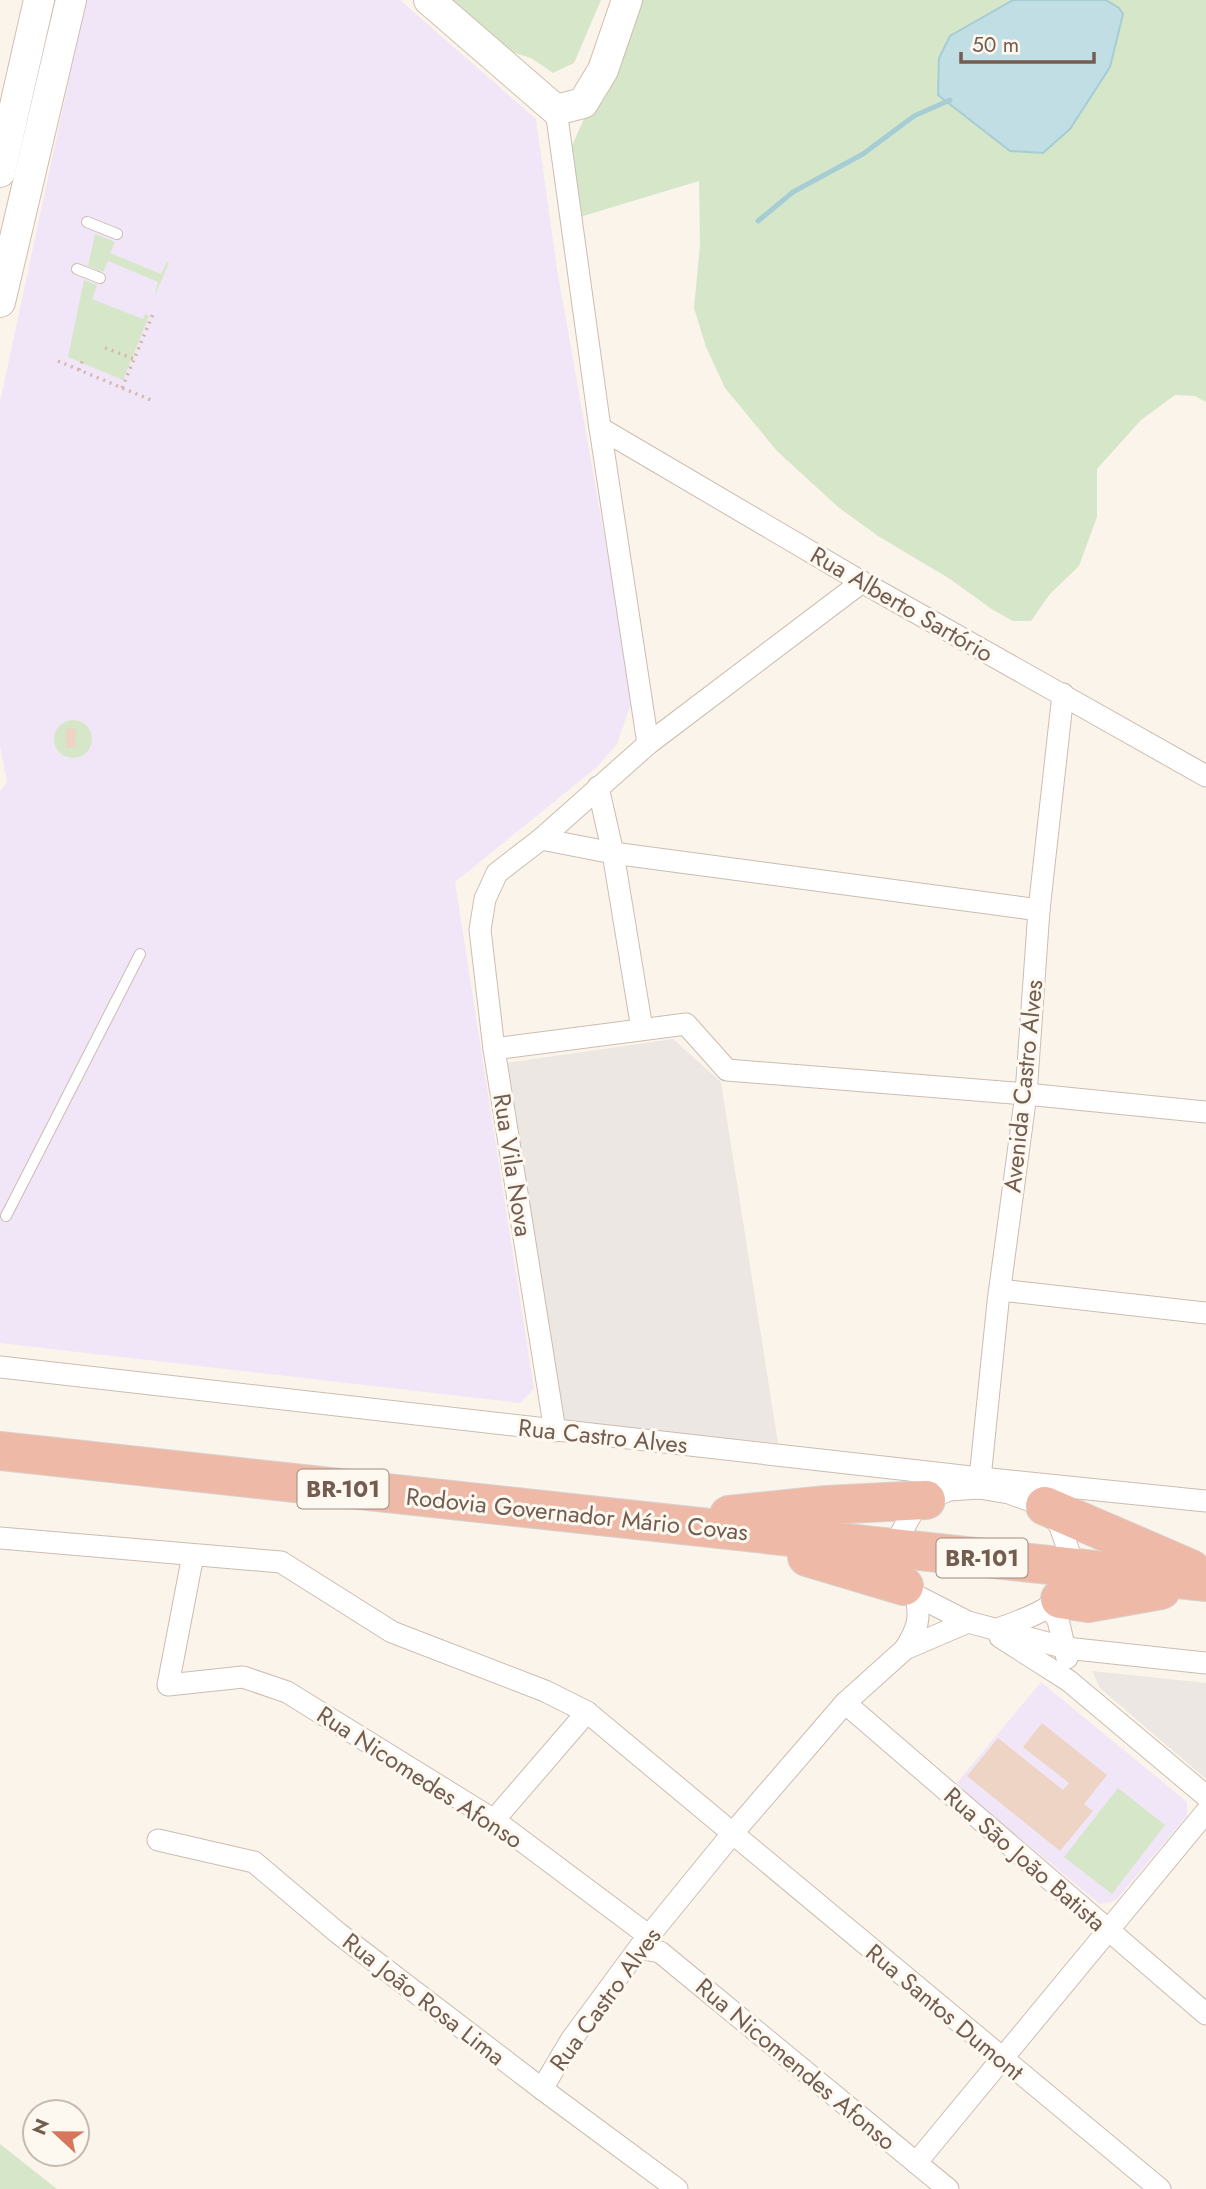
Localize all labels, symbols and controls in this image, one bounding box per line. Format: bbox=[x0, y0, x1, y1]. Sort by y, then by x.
scale bar bbox=[961, 21, 1094, 65]
text: 50 m bbox=[972, 30, 1019, 60]
street label: Rua Alberto Sartório bbox=[804, 537, 1000, 671]
street label: Avenida Castro Alves bbox=[994, 978, 1052, 1194]
street label: Rua Vila Nova bbox=[484, 1091, 542, 1239]
street label: Rua Castro Alves bbox=[517, 1410, 689, 1462]
road number: BR-101 bbox=[298, 1470, 388, 1508]
street label: Rodovia Governador Mário Covas bbox=[404, 1479, 750, 1549]
road number: BR-101 bbox=[936, 1539, 1028, 1578]
street label: Rua Nicomedes Afonso bbox=[310, 1697, 530, 1857]
street label: Rua São João Batista bbox=[936, 1779, 1114, 1939]
street label: Rua Castro Alves bbox=[541, 1920, 669, 2078]
street label: Rua João Rosa Lima bbox=[335, 1924, 513, 2074]
street label: Rua Santos Dumont bbox=[858, 1935, 1032, 2089]
street label: Rua Nicomendes Afonso bbox=[688, 1970, 904, 2158]
north arrow bbox=[21, 2098, 91, 2168]
text: N bbox=[25, 2115, 56, 2139]

